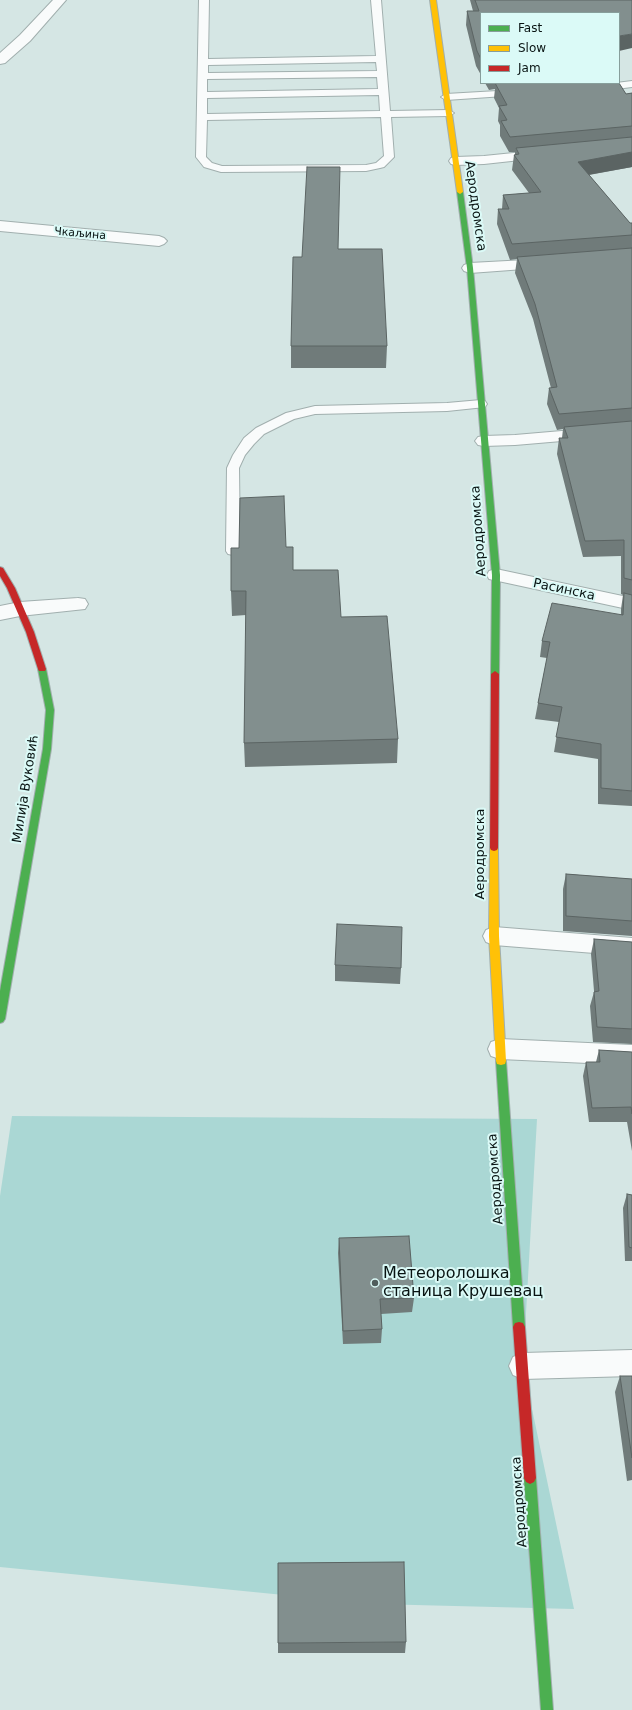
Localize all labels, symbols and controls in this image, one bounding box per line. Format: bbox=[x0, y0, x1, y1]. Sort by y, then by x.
legend bbox=[480, 12, 620, 84]
text: Fast bbox=[518, 21, 542, 35]
text: Slow bbox=[518, 41, 546, 55]
text: Jam bbox=[518, 61, 541, 75]
street label: Аеродромска bbox=[461, 160, 489, 252]
street label: Чкаљина bbox=[54, 225, 106, 243]
street label: Аеродромска bbox=[468, 485, 490, 577]
street label: Расинска bbox=[532, 576, 596, 604]
street label: Милија Вуковић bbox=[10, 734, 42, 844]
street label: Аеродромска bbox=[473, 808, 489, 900]
street label: Аеродромска bbox=[485, 1133, 507, 1225]
place label: Метеоролошка станица Крушевац bbox=[383, 1264, 543, 1302]
marker: Метеоролошка станица Крушевац bbox=[370, 1278, 380, 1288]
street label: Аеродромска bbox=[509, 1456, 531, 1548]

